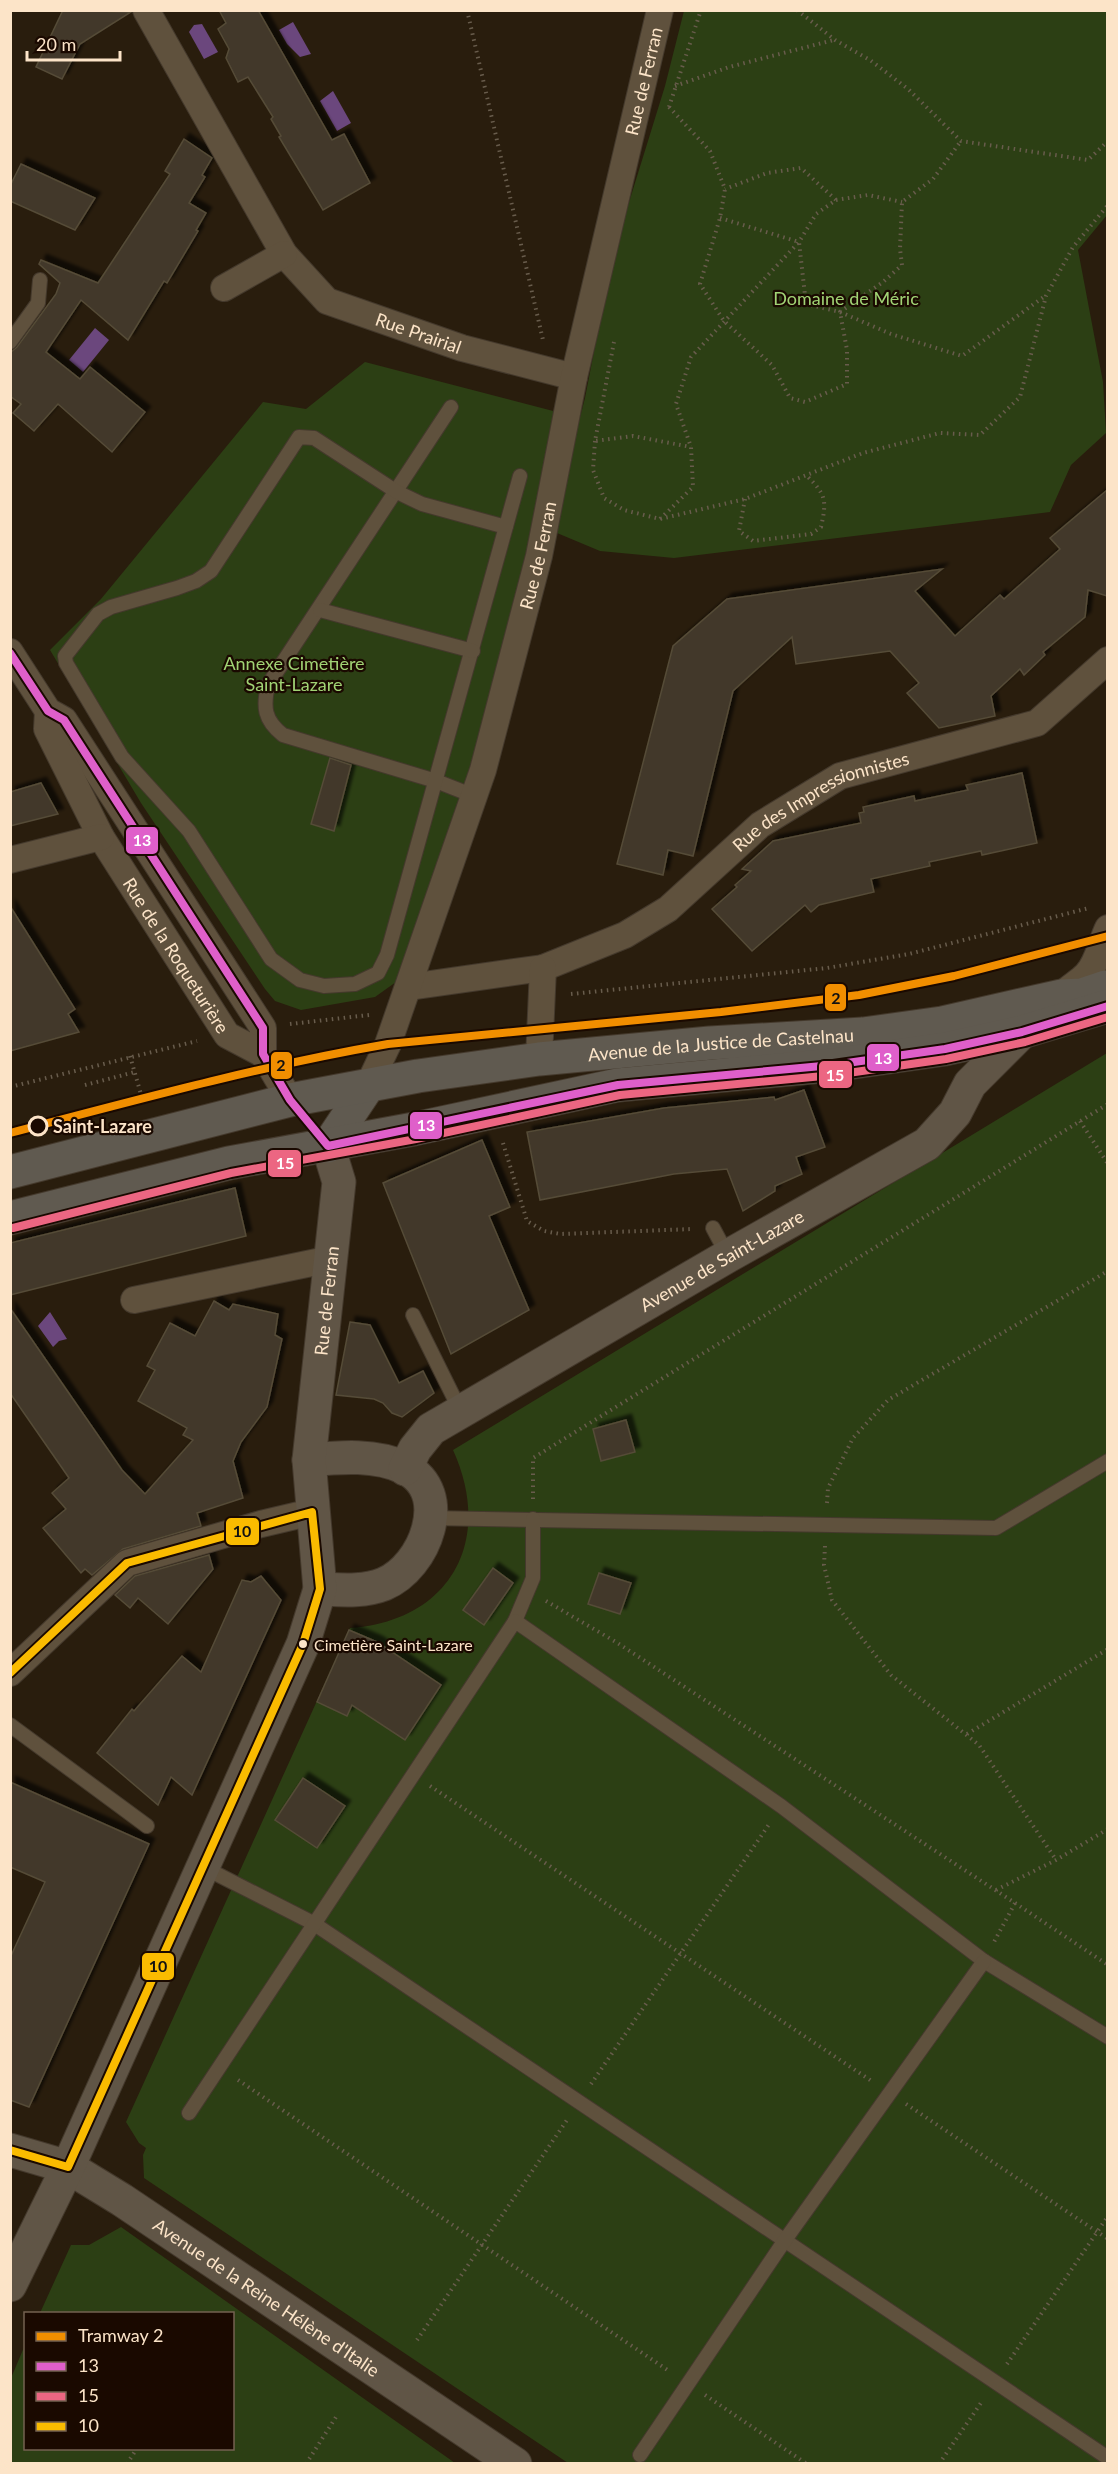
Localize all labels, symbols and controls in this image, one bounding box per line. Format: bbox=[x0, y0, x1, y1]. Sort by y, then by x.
scale bar bbox=[27, 24, 120, 62]
street label: Rue de Ferran bbox=[620, 25, 667, 137]
text: 20 m bbox=[36, 33, 76, 55]
park label: Domaine de Méric bbox=[773, 287, 919, 309]
street label: Rue Prairial bbox=[373, 308, 464, 358]
street label: Rue de Ferran bbox=[514, 500, 560, 612]
park label: Annexe Cimetière Saint-Lazare bbox=[223, 652, 365, 695]
street label: Rue des Impressionnistes bbox=[728, 747, 912, 856]
line badge: 13 bbox=[125, 826, 159, 855]
text: 13 bbox=[133, 830, 151, 849]
street label: Rue de la Roqueturière bbox=[119, 873, 234, 1037]
line badge: 2 bbox=[824, 983, 847, 1012]
text: 2 bbox=[831, 988, 841, 1007]
street label: Avenue de la Justice de Castelnau bbox=[587, 1024, 855, 1065]
line badge: 13 bbox=[866, 1043, 900, 1072]
text: 13 bbox=[874, 1048, 892, 1067]
line badge: 2 bbox=[270, 1051, 293, 1080]
text: 2 bbox=[276, 1055, 286, 1074]
line badge: 15 bbox=[818, 1060, 853, 1089]
text: 15 bbox=[826, 1065, 844, 1084]
line badge: 13 bbox=[409, 1111, 443, 1140]
place label: Saint-Lazare bbox=[53, 1115, 152, 1137]
text: 13 bbox=[417, 1115, 435, 1134]
marker: Saint-Lazare bbox=[28, 1116, 48, 1136]
line badge: 15 bbox=[267, 1149, 302, 1178]
text: 15 bbox=[276, 1153, 294, 1172]
street label: Avenue de Saint-Lazare bbox=[636, 1205, 808, 1316]
street label: Rue de Ferran bbox=[309, 1245, 343, 1357]
line badge: 10 bbox=[225, 1517, 260, 1546]
text: 10 bbox=[233, 1521, 251, 1540]
place label: Cimetière Saint-Lazare bbox=[314, 1635, 473, 1654]
marker: Cimetière Saint-Lazare bbox=[297, 1638, 309, 1650]
line badge: 10 bbox=[141, 1952, 175, 1981]
text: 10 bbox=[149, 1956, 167, 1975]
street label: Avenue de la Reine Hélène d'Italie bbox=[149, 2213, 384, 2381]
legend bbox=[24, 2312, 234, 2450]
text: Tramway 2 bbox=[78, 2324, 163, 2346]
text: 13 bbox=[78, 2354, 99, 2376]
text: 15 bbox=[78, 2384, 99, 2406]
text: 10 bbox=[78, 2414, 99, 2436]

